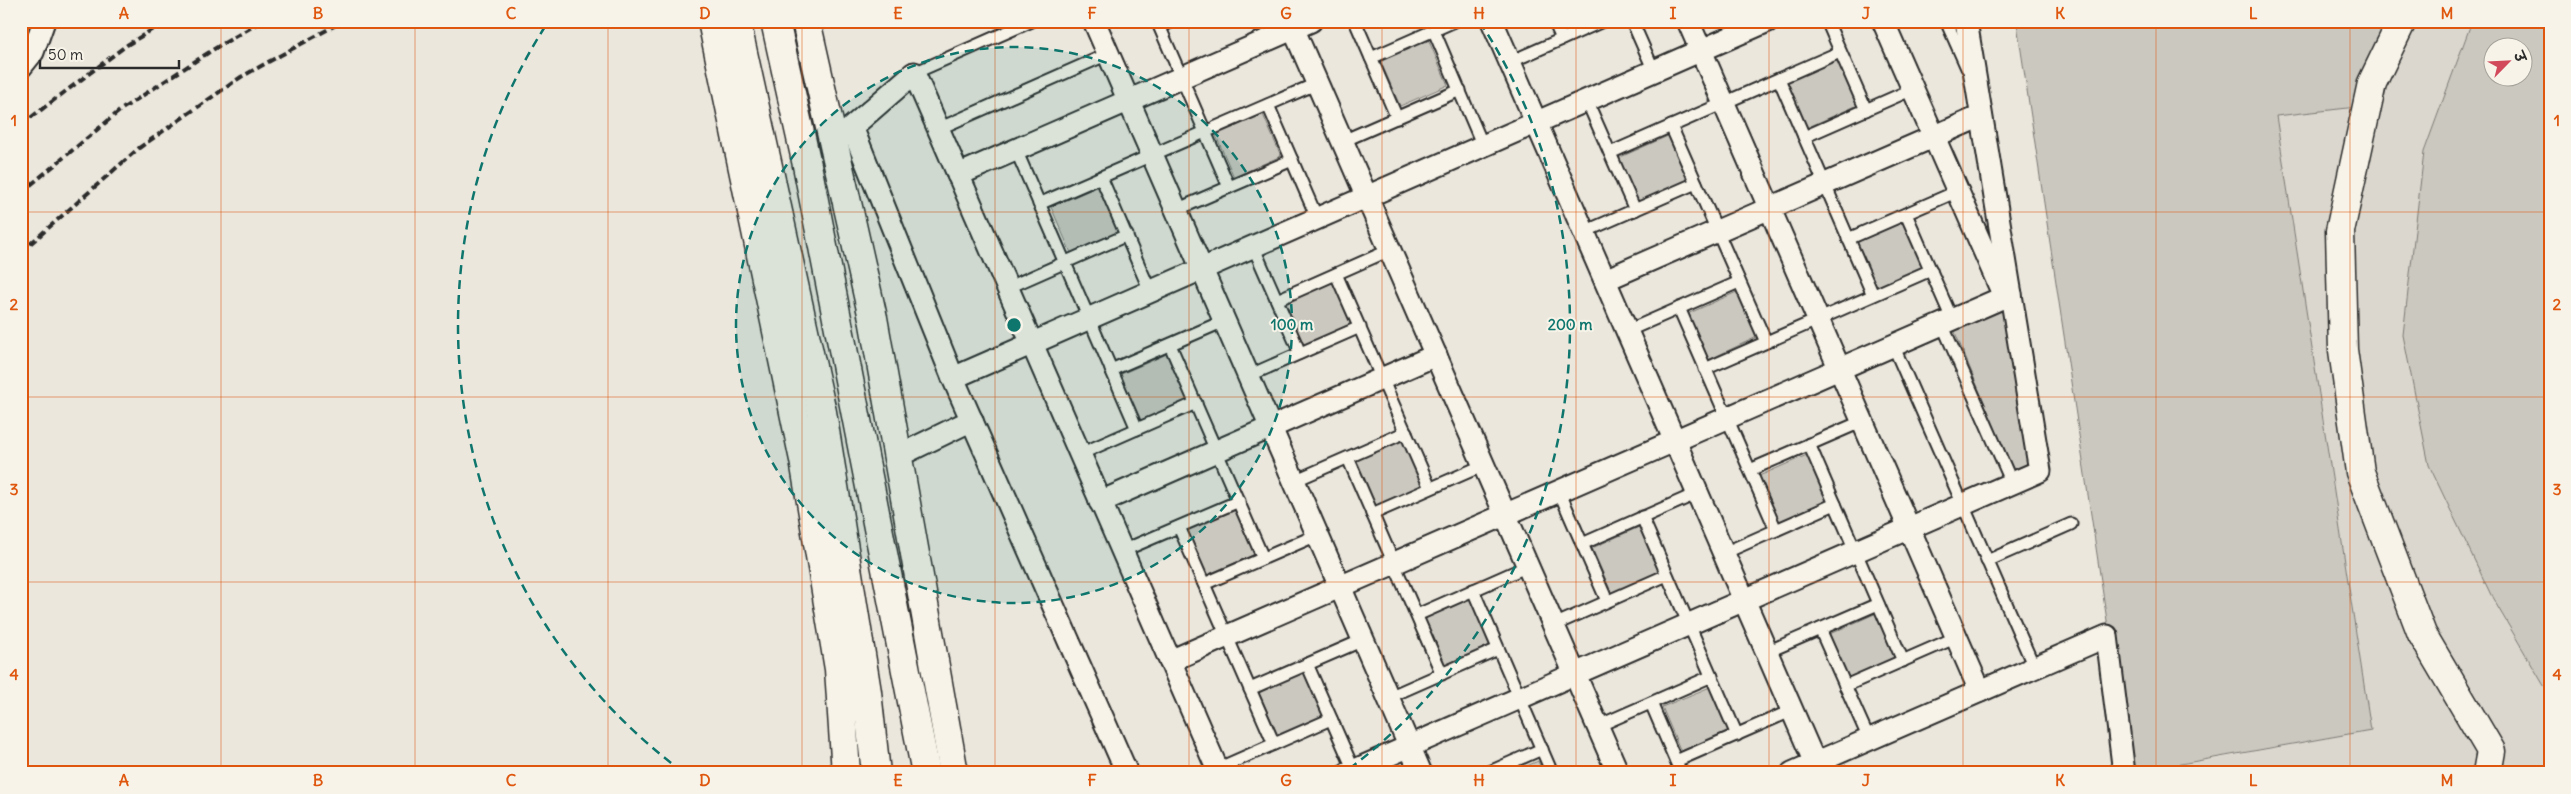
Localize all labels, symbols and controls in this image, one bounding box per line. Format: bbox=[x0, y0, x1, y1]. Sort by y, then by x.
text: A bbox=[119, 3, 129, 23]
text: B bbox=[313, 3, 324, 23]
text: C bbox=[506, 3, 517, 23]
text: D bbox=[699, 3, 711, 23]
text: E bbox=[893, 3, 903, 23]
text: F bbox=[1087, 3, 1097, 23]
text: G bbox=[1280, 3, 1292, 23]
text: H bbox=[1473, 3, 1485, 23]
text: I bbox=[1670, 3, 1677, 23]
text: J bbox=[1862, 3, 1871, 23]
text: K bbox=[2055, 3, 2065, 23]
text: L bbox=[2249, 3, 2258, 23]
text: M bbox=[2441, 3, 2454, 23]
scale bar bbox=[40, 38, 179, 70]
north arrow bbox=[2484, 38, 2534, 88]
text: 50 m bbox=[48, 45, 83, 64]
text: उ bbox=[2509, 47, 2531, 66]
text: 1 bbox=[11, 110, 17, 130]
text: 1 bbox=[2554, 110, 2560, 130]
text: 2 bbox=[10, 294, 19, 314]
text: 2 bbox=[2553, 294, 2562, 314]
text: 100 m bbox=[1271, 315, 1313, 334]
text: 200 m bbox=[1548, 315, 1592, 334]
centre of rings bbox=[1005, 316, 1023, 334]
text: 3 bbox=[9, 479, 19, 499]
text: 3 bbox=[2552, 479, 2562, 499]
text: 4 bbox=[9, 664, 19, 684]
text: 4 bbox=[2552, 664, 2562, 684]
text: A bbox=[119, 770, 129, 790]
text: B bbox=[313, 770, 324, 790]
text: C bbox=[506, 770, 517, 790]
text: D bbox=[699, 770, 711, 790]
text: E bbox=[893, 770, 903, 790]
text: F bbox=[1087, 770, 1097, 790]
text: G bbox=[1280, 770, 1292, 790]
text: H bbox=[1473, 770, 1485, 790]
text: I bbox=[1670, 770, 1677, 790]
text: J bbox=[1862, 770, 1871, 790]
text: K bbox=[2055, 770, 2065, 790]
text: L bbox=[2249, 770, 2258, 790]
text: M bbox=[2441, 770, 2454, 790]

